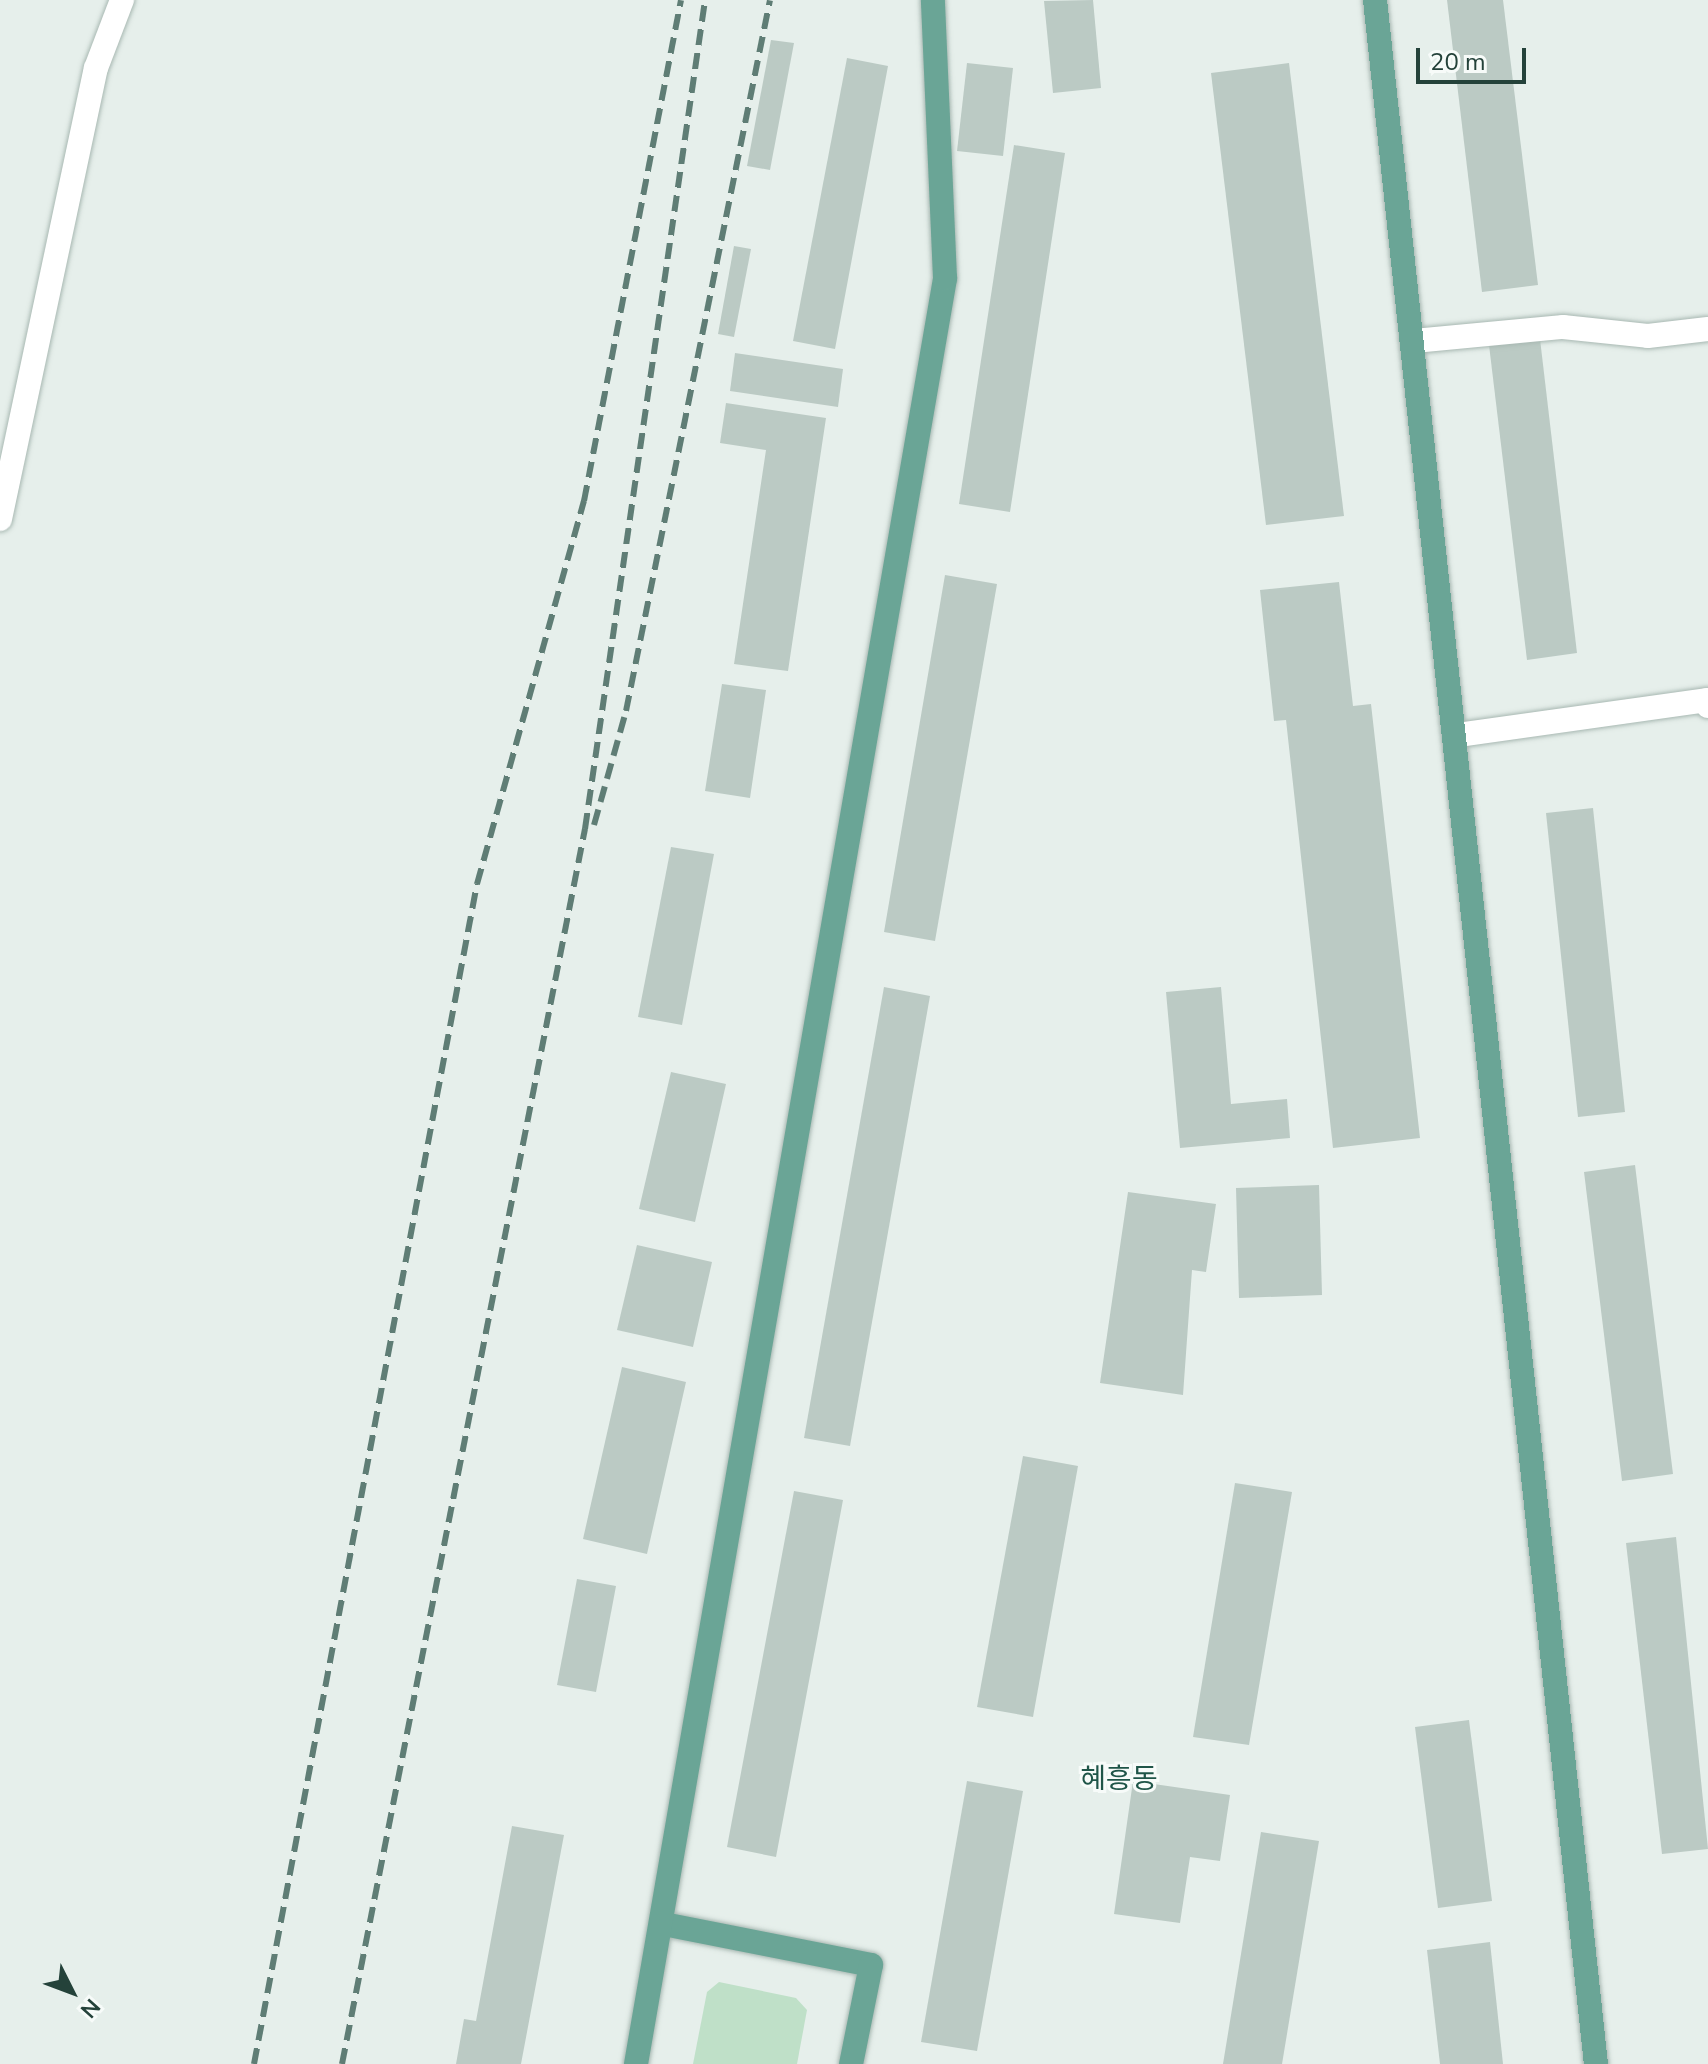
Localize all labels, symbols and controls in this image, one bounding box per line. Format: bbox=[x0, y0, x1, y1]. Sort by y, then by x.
scale bar bbox=[1420, 32, 1530, 82]
text: 20 m bbox=[1430, 46, 1486, 78]
district label: 혜흥동 bbox=[1080, 1762, 1158, 1796]
north arrow bbox=[32, 1952, 112, 2032]
text: N bbox=[73, 1992, 106, 2024]

